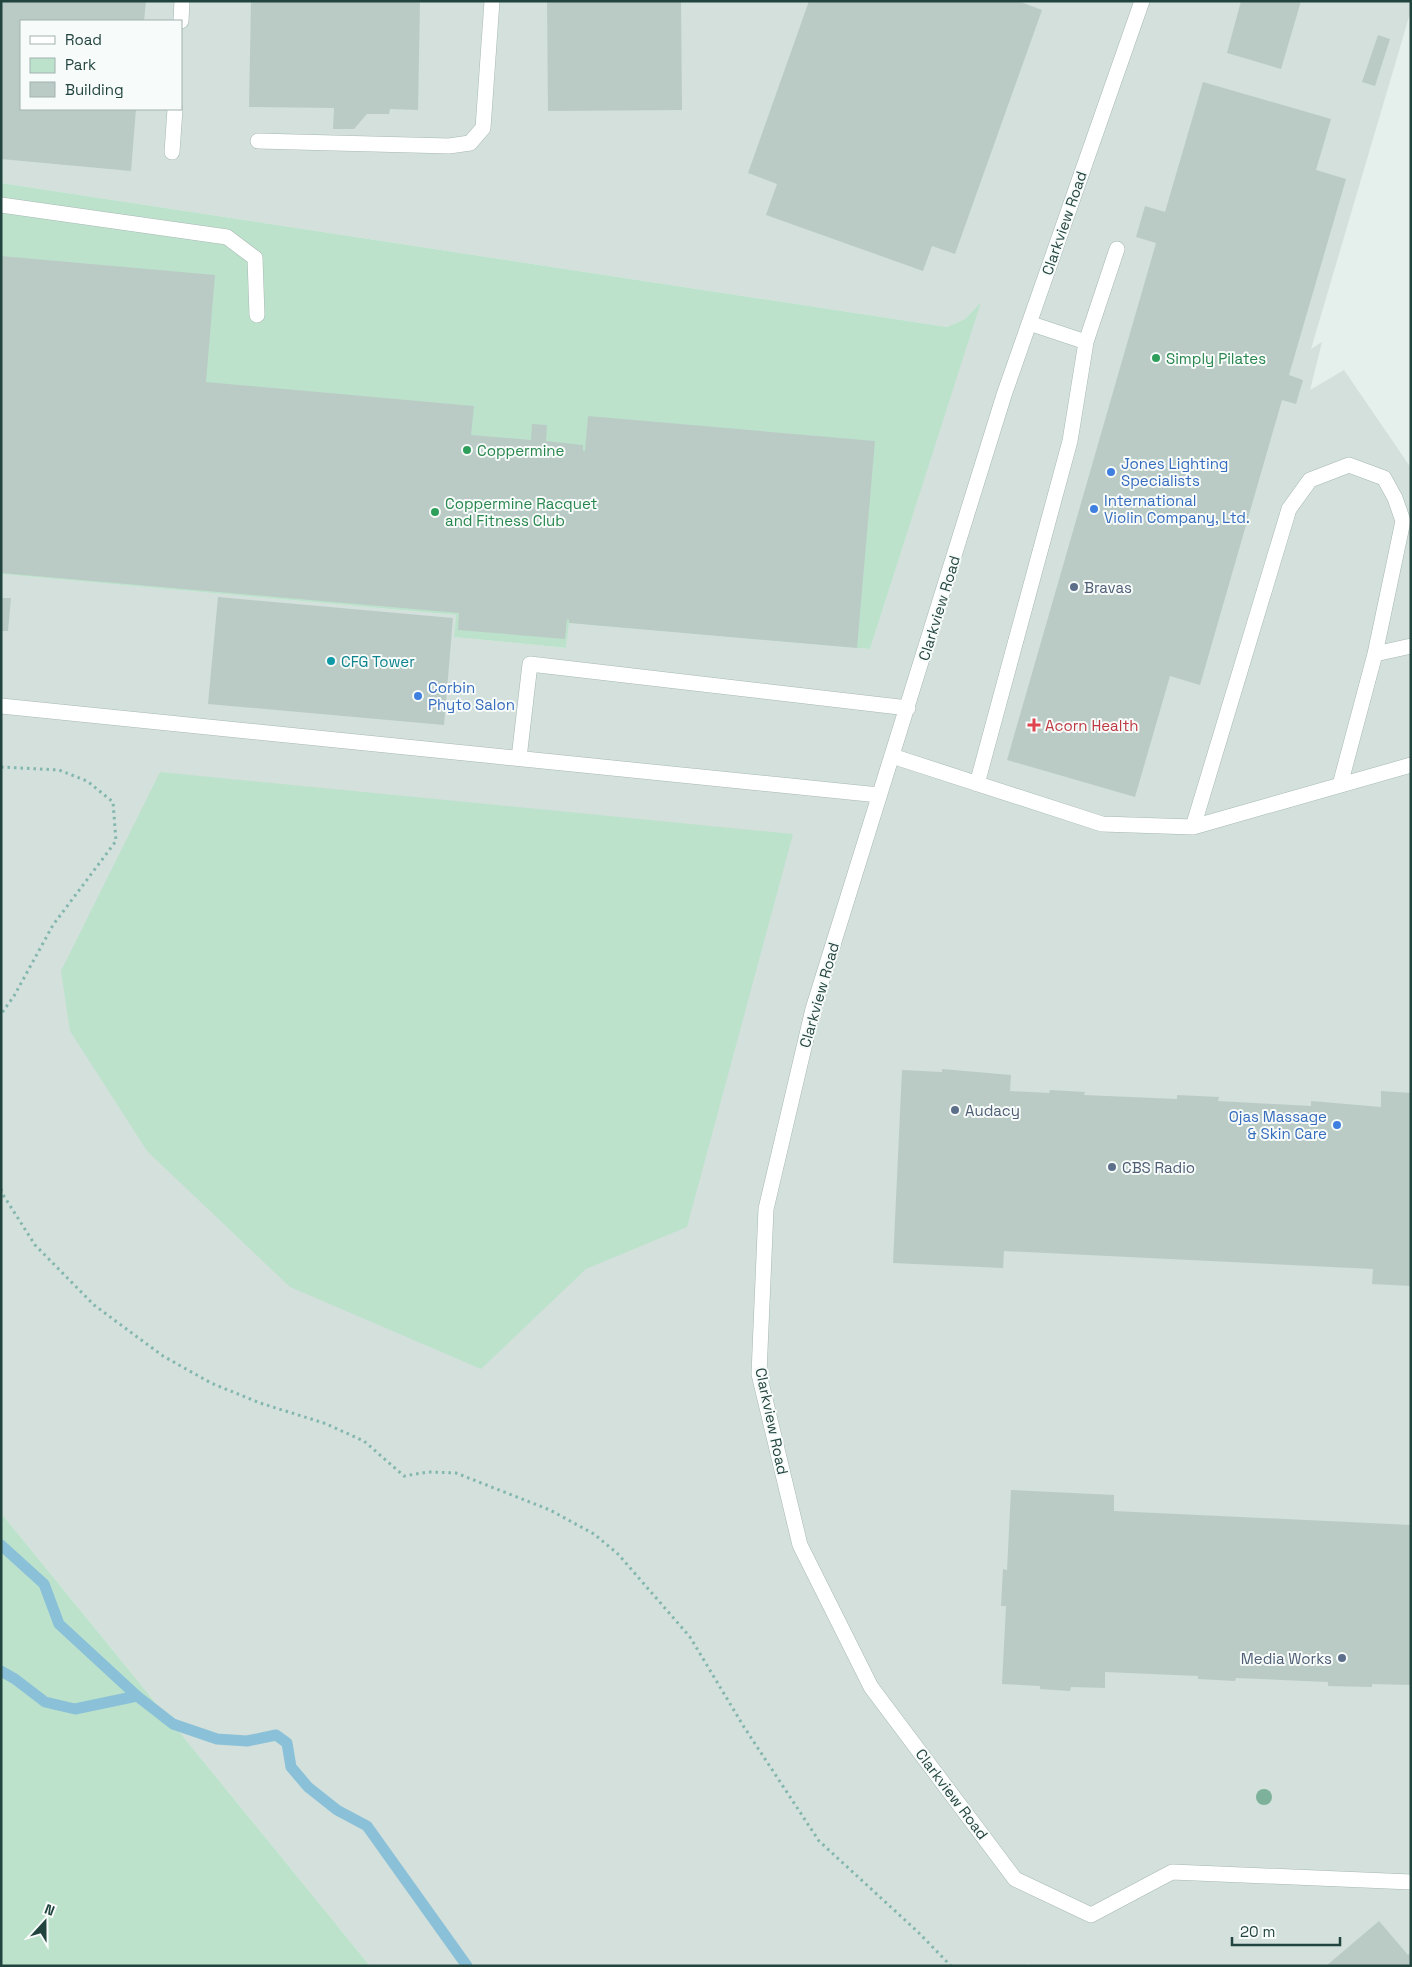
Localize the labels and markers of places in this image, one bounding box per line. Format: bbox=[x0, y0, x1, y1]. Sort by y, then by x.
place label: Simply Pilates bbox=[1166, 349, 1266, 368]
marker: Simply Pilates bbox=[1150, 352, 1162, 364]
place label: Coppermine bbox=[477, 441, 565, 460]
marker: Coppermine bbox=[461, 444, 473, 456]
place label: Jones Lighting Specialists bbox=[1121, 454, 1229, 490]
marker: Jones Lighting Specialists bbox=[1105, 466, 1117, 478]
place label: International Violin Company, Ltd. bbox=[1104, 491, 1250, 527]
place label: Coppermine Racquet and Fitness Club bbox=[445, 494, 598, 530]
marker: International Violin Company, Ltd. bbox=[1088, 503, 1100, 515]
marker: Coppermine Racquet and Fitness Club bbox=[429, 506, 441, 518]
place label: Bravas bbox=[1084, 578, 1132, 597]
marker: Bravas bbox=[1068, 581, 1080, 593]
place label: CFG Tower bbox=[341, 652, 415, 671]
marker: CFG Tower bbox=[325, 655, 337, 667]
place label: Corbin Phyto Salon bbox=[428, 678, 515, 714]
marker: Corbin Phyto Salon bbox=[412, 690, 424, 702]
place label: Acorn Health bbox=[1045, 716, 1139, 735]
marker: Acorn Health bbox=[1027, 718, 1041, 732]
place label: Audacy bbox=[965, 1101, 1020, 1120]
marker: Audacy bbox=[949, 1104, 961, 1116]
place label: Ojas Massage & Skin Care bbox=[1229, 1107, 1327, 1143]
marker: Ojas Massage & Skin Care bbox=[1331, 1119, 1343, 1131]
place label: CBS Radio bbox=[1122, 1158, 1195, 1177]
marker: CBS Radio bbox=[1106, 1161, 1118, 1173]
place label: Media Works bbox=[1241, 1649, 1332, 1668]
marker: Media Works bbox=[1336, 1652, 1348, 1664]

